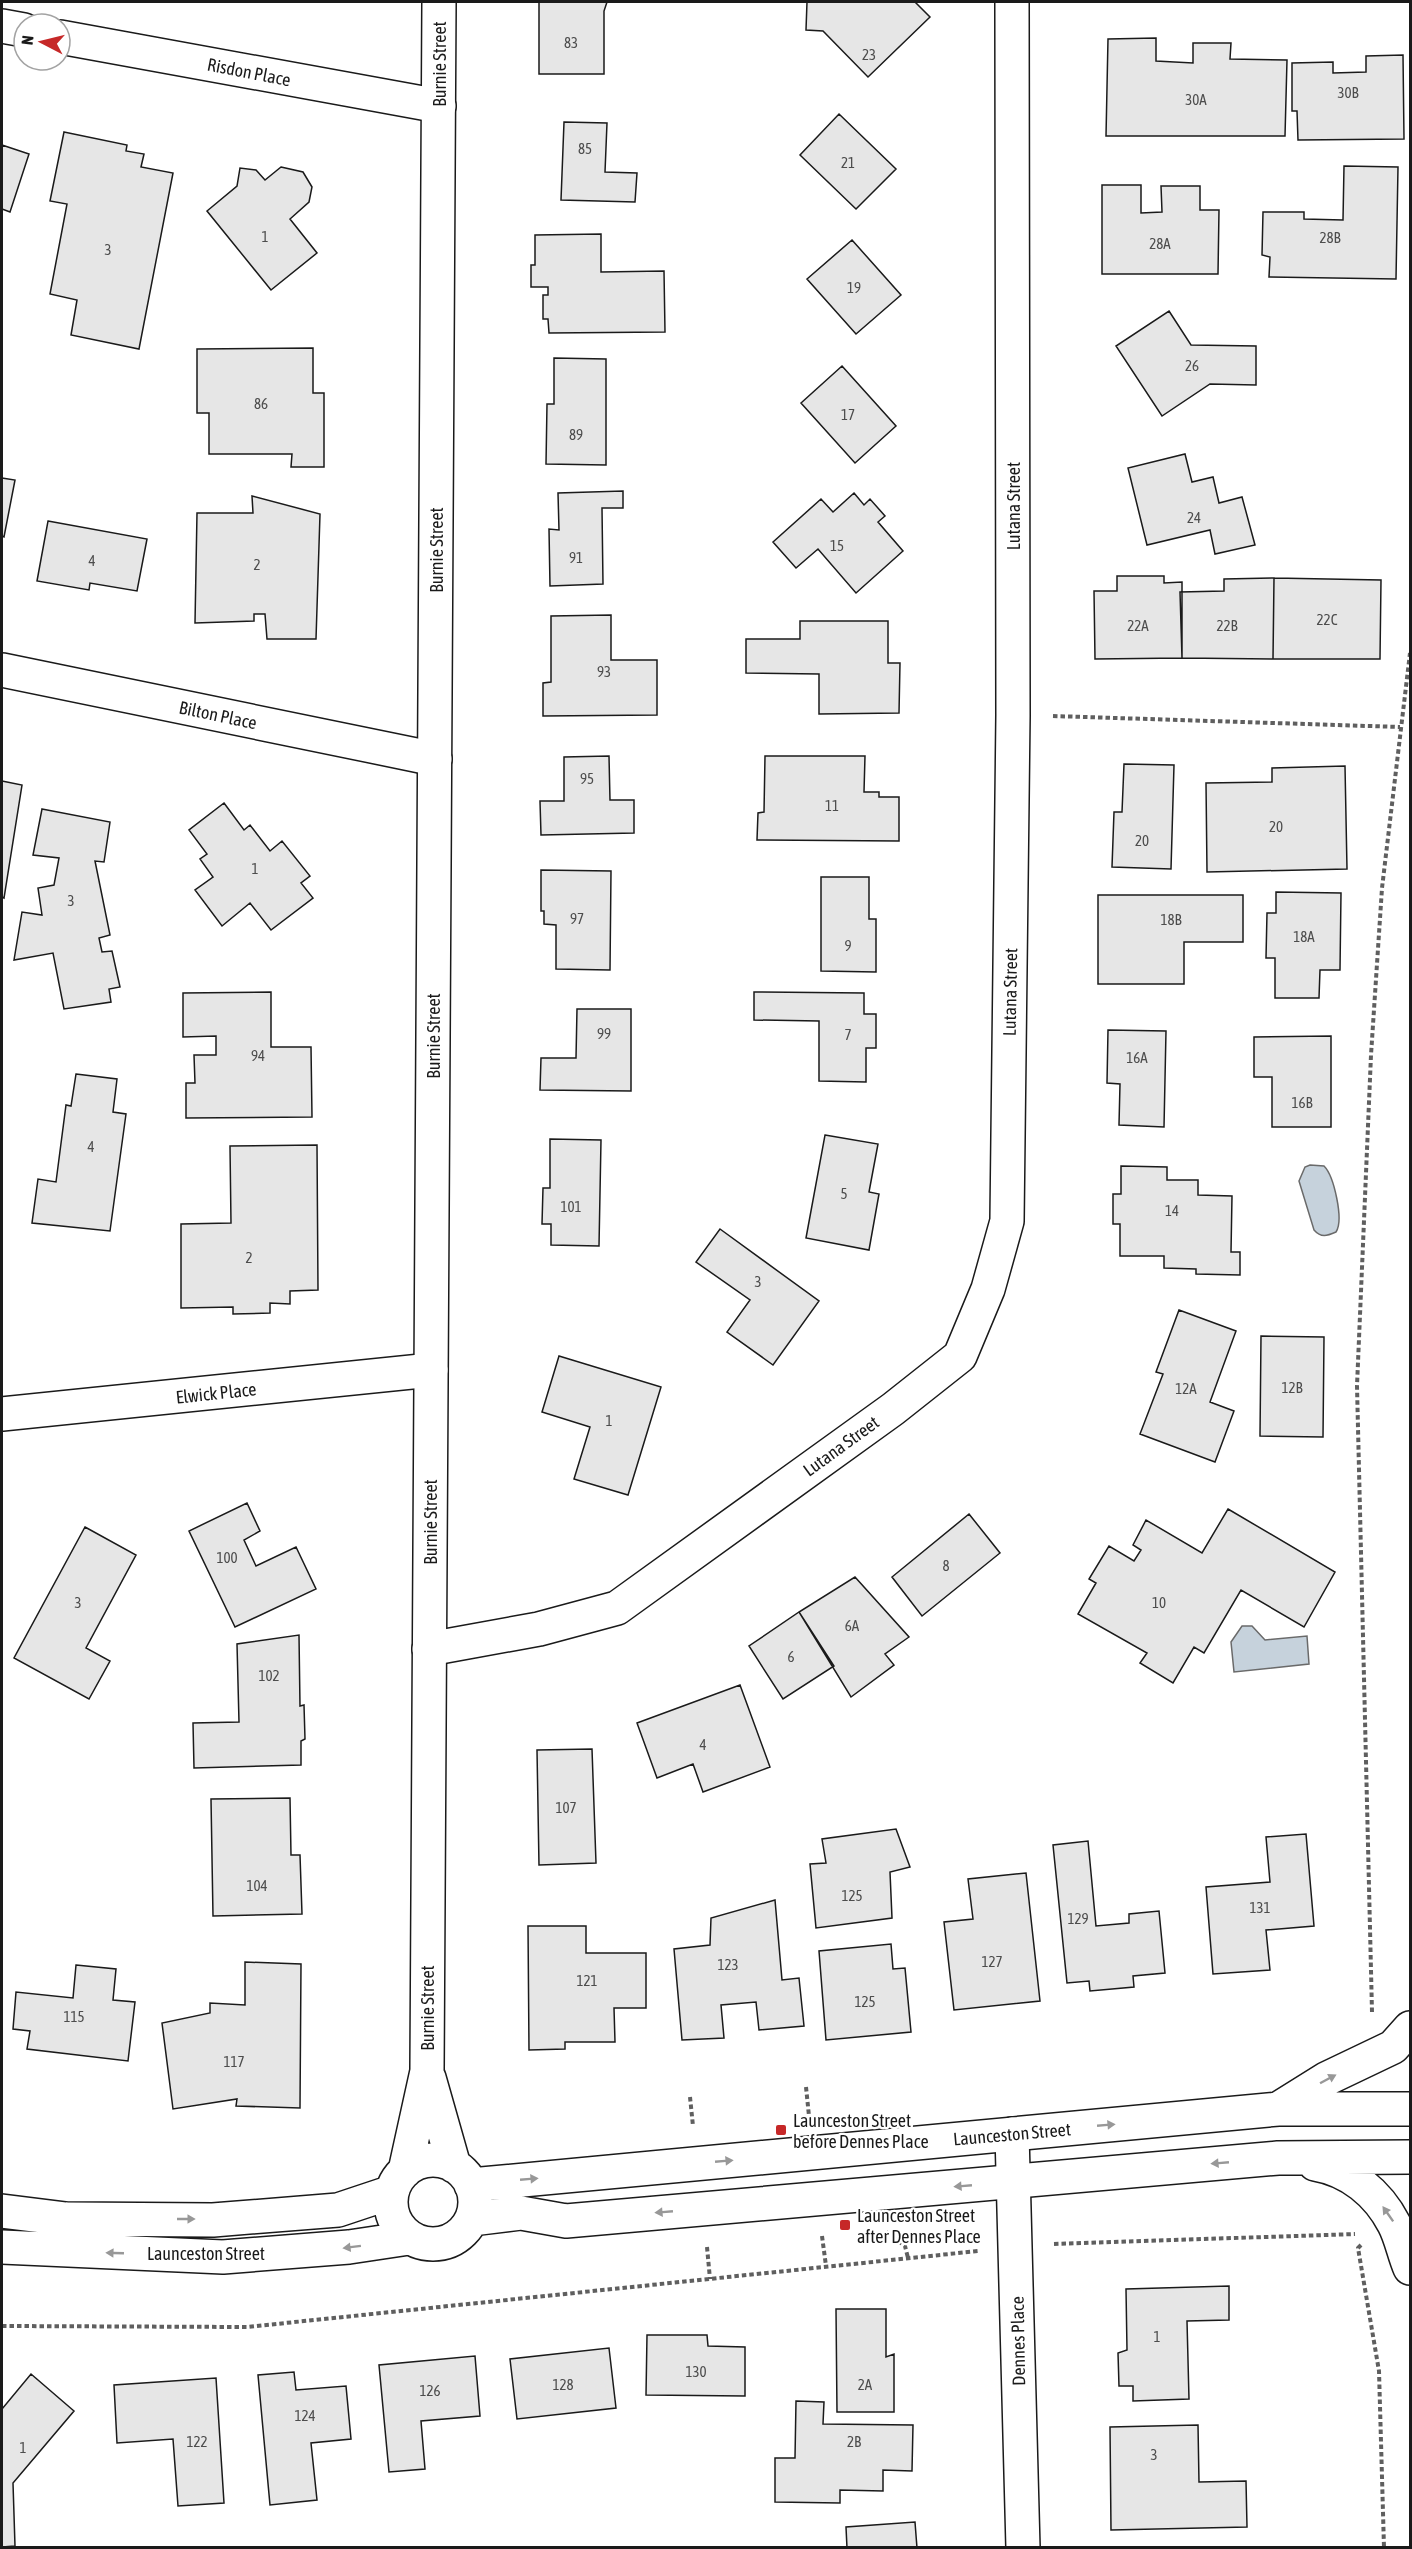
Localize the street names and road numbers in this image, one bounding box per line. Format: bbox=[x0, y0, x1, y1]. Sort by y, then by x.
street label: Burnie Street bbox=[429, 21, 450, 107]
street label: Risdon Place bbox=[206, 54, 292, 90]
street label: Lutana Street bbox=[1003, 462, 1024, 550]
street label: Burnie Street bbox=[426, 507, 447, 593]
street label: Bilton Place bbox=[177, 697, 259, 733]
street label: Lutana Street bbox=[999, 948, 1021, 1036]
street label: Burnie Street bbox=[423, 993, 444, 1079]
street label: Elwick Place bbox=[175, 1378, 257, 1408]
street label: Lutana Street bbox=[799, 1412, 883, 1480]
street label: Burnie Street bbox=[420, 1479, 441, 1565]
street label: Burnie Street bbox=[417, 1965, 438, 2051]
street label: Launceston Street bbox=[952, 2118, 1072, 2150]
street label: Launceston Street bbox=[147, 2243, 265, 2264]
street label: Dennes Place bbox=[1007, 2296, 1029, 2386]

